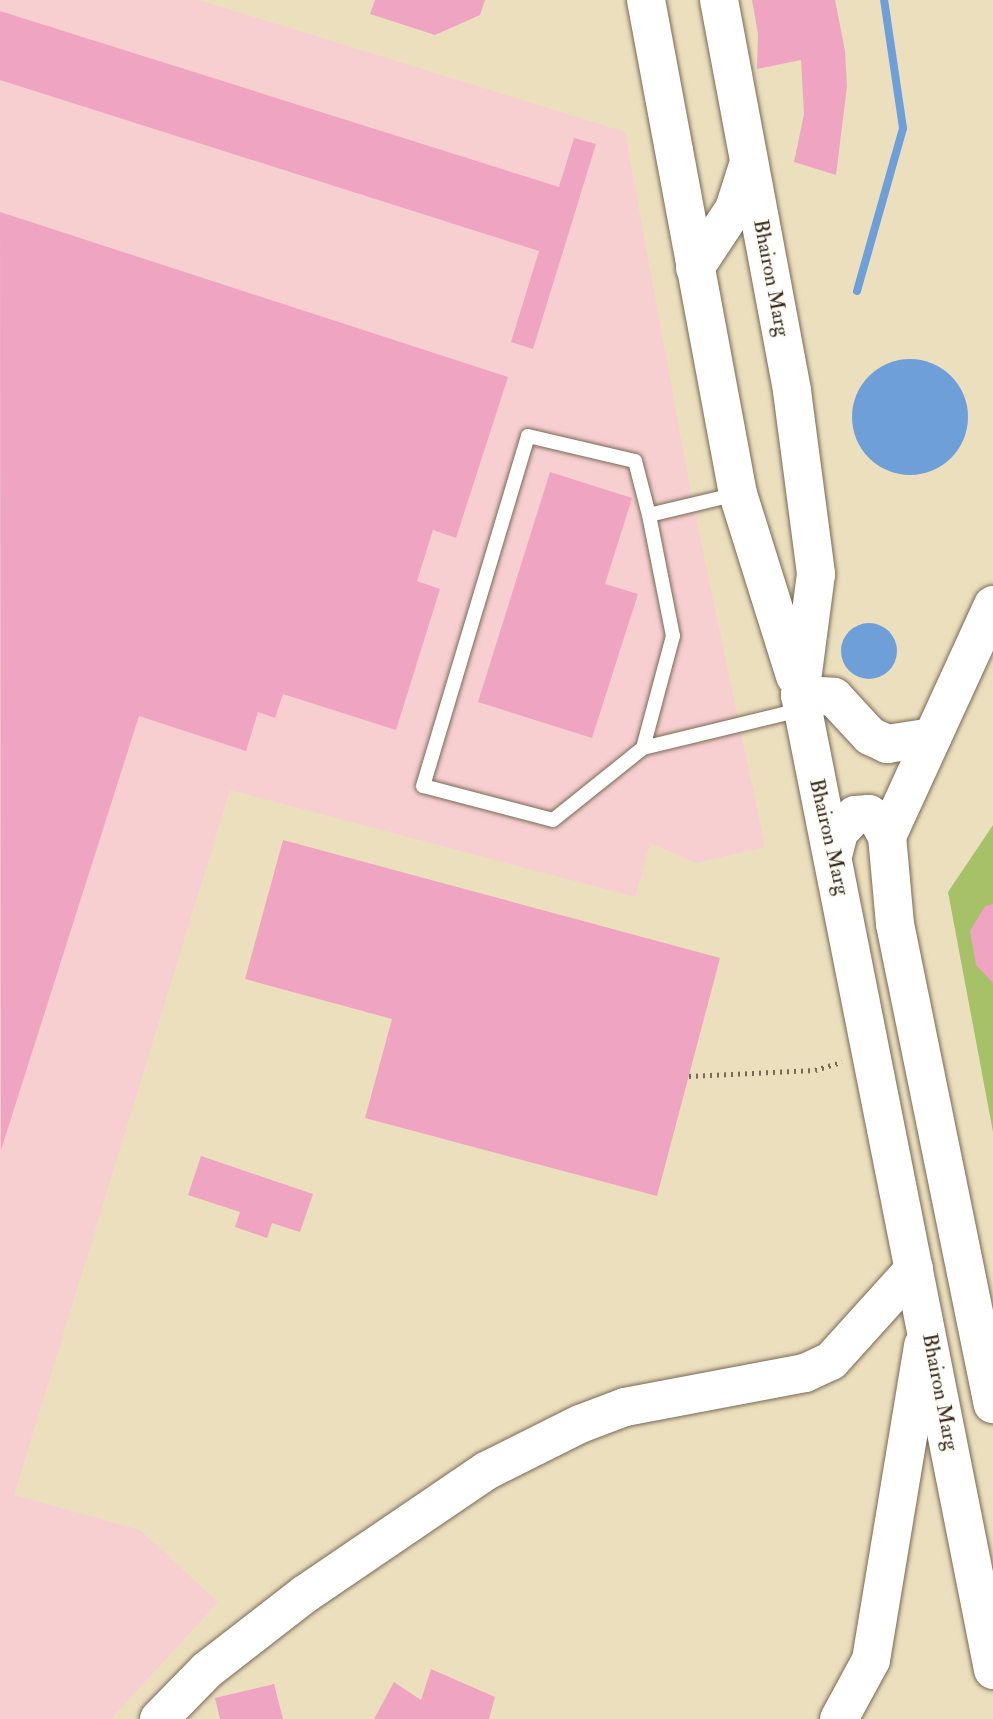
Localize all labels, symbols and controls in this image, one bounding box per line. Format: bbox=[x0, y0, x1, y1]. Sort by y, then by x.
street label: Bhairon Marg bbox=[747, 217, 795, 339]
street label: Bhairon Marg bbox=[803, 776, 855, 898]
street label: Bhairon Marg bbox=[916, 1331, 964, 1453]

